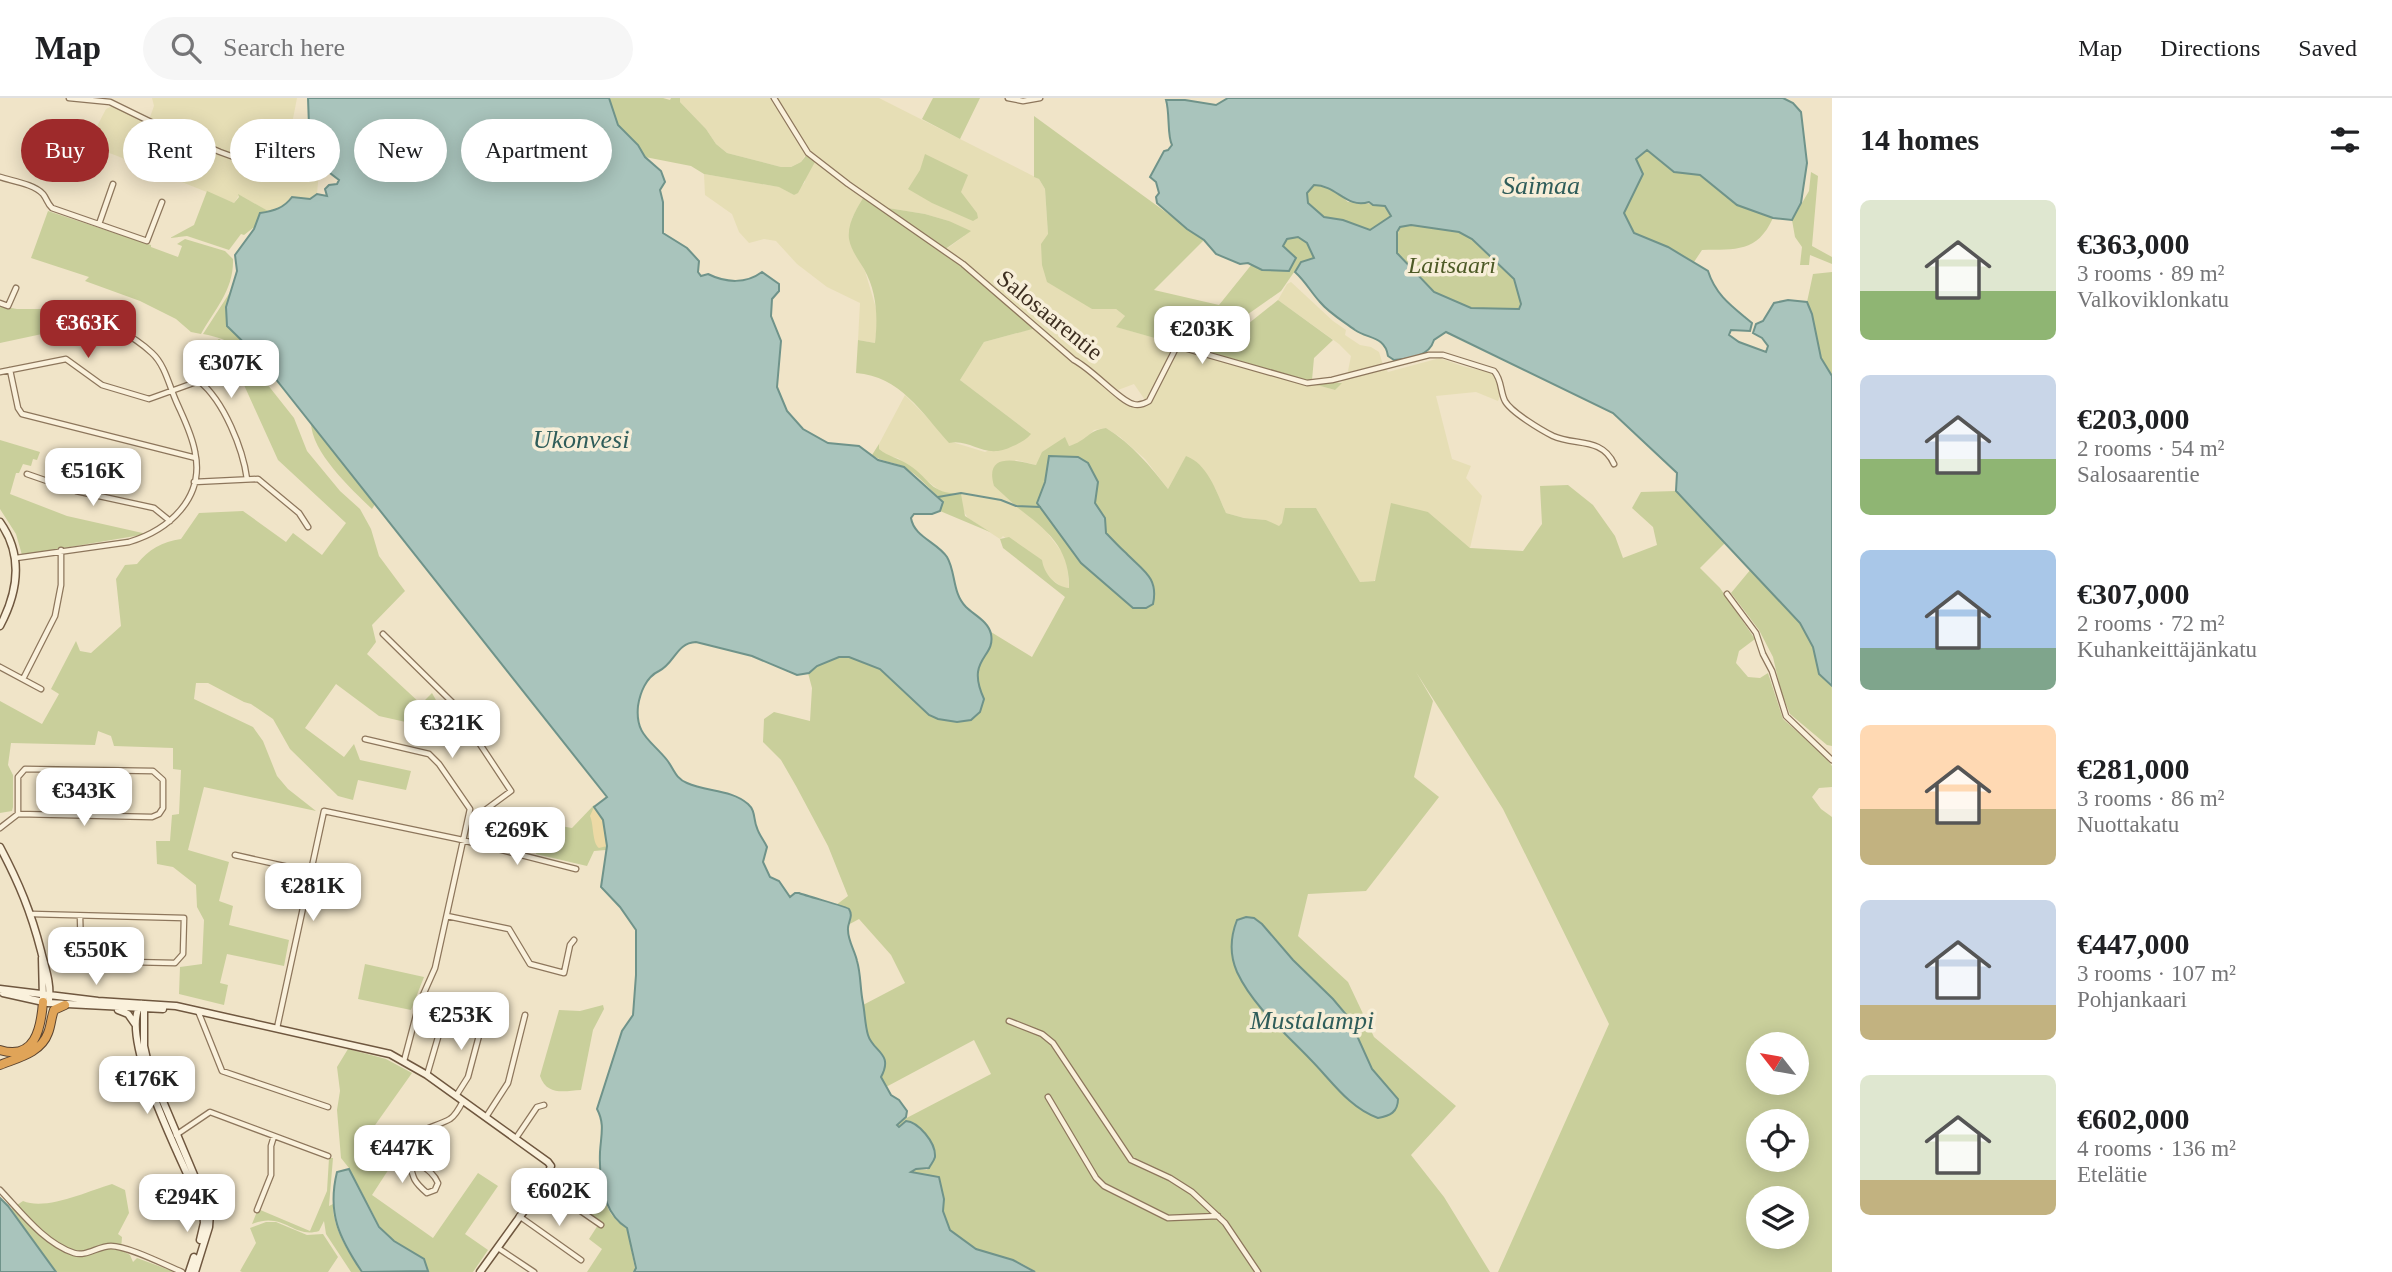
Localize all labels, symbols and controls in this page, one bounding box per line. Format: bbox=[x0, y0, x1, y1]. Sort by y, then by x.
search box bbox=[143, 17, 633, 80]
icon: search bbox=[167, 29, 205, 67]
text: Map bbox=[35, 30, 101, 66]
text: Search here bbox=[223, 33, 345, 62]
text: Map bbox=[2078, 35, 2122, 61]
text: Directions bbox=[2160, 35, 2260, 61]
text: Saved bbox=[2298, 35, 2357, 61]
chip: Buy bbox=[21, 119, 109, 182]
chip: Rent bbox=[123, 119, 216, 182]
chip: Filters bbox=[230, 119, 340, 182]
chip: New bbox=[354, 119, 447, 182]
chip: Apartment bbox=[461, 119, 612, 182]
icon: filters bbox=[2326, 121, 2364, 159]
text: 14 homes bbox=[1860, 123, 1979, 156]
water label: Saimaa bbox=[1502, 171, 1580, 200]
text: €363,000 bbox=[2077, 227, 2190, 260]
icon: home bbox=[1916, 228, 2000, 312]
park label: Laitsaari bbox=[1407, 252, 1496, 278]
text: 3 rooms · 89 m² bbox=[2077, 261, 2224, 286]
street label: Salosaarentie bbox=[992, 265, 1108, 365]
text: Valkoviklonkatu bbox=[2077, 287, 2229, 312]
pin: €363K bbox=[39, 300, 137, 360]
pin: €203K bbox=[1153, 306, 1251, 366]
text: €363K bbox=[56, 310, 120, 335]
text: €203K bbox=[1170, 316, 1234, 341]
pin: €307K bbox=[182, 341, 280, 400]
text: €307K bbox=[199, 350, 263, 375]
text: €203,000 bbox=[2077, 402, 2190, 435]
icon: home bbox=[1916, 403, 2000, 487]
water label: Ukonvesi bbox=[533, 425, 629, 454]
text: 2 rooms · 54 m² bbox=[2077, 436, 2224, 461]
pin: €516K bbox=[44, 448, 142, 508]
text: €516K bbox=[61, 458, 125, 483]
text: Salosaarentie bbox=[2077, 462, 2200, 487]
text: €307,000 bbox=[2077, 577, 2190, 610]
icon: home bbox=[1916, 578, 2000, 662]
text: 2 rooms · 72 m² bbox=[2077, 611, 2224, 636]
text: Kuhankeittäjänkatu bbox=[2077, 637, 2257, 662]
pin: €321K bbox=[403, 700, 501, 760]
text: €321K bbox=[420, 710, 484, 735]
text: €281,000 bbox=[2077, 752, 2190, 785]
icon: home bbox=[1916, 753, 2000, 837]
pin: €343K bbox=[35, 768, 133, 828]
text: €343K bbox=[52, 778, 116, 803]
text: 3 rooms · 86 m² bbox=[2077, 786, 2224, 811]
pin: €269K bbox=[468, 808, 566, 867]
text: Nuottakatu bbox=[2077, 812, 2179, 837]
text: €269K bbox=[485, 817, 549, 842]
pin: €281K bbox=[264, 864, 362, 923]
text: €281K bbox=[281, 873, 345, 898]
text: €447,000 bbox=[2077, 927, 2190, 960]
pin: €550K bbox=[47, 928, 145, 987]
icon: home bbox=[1916, 928, 2000, 1012]
text: €550K bbox=[64, 937, 128, 962]
text: 3 rooms · 107 m² bbox=[2077, 961, 2236, 986]
text: Pohjankaari bbox=[2077, 987, 2187, 1012]
pin: €253K bbox=[412, 992, 510, 1052]
text: €253K bbox=[429, 1002, 493, 1027]
water label: Mustalampi bbox=[1249, 1006, 1374, 1035]
north arrow bbox=[1746, 1032, 1810, 1096]
map controls bbox=[1746, 1032, 1809, 1249]
pin: €176K bbox=[98, 1056, 196, 1116]
text: €176K bbox=[115, 1066, 179, 1091]
text: €602,000 bbox=[2077, 1102, 2190, 1135]
icon: home bbox=[1916, 1103, 2000, 1187]
button: locate bbox=[1746, 1109, 1809, 1172]
pin: €447K bbox=[353, 1126, 451, 1185]
text: €447K bbox=[370, 1135, 434, 1160]
text: 4 rooms · 136 m² bbox=[2077, 1136, 2236, 1161]
text: Etelätie bbox=[2077, 1162, 2147, 1187]
pin: €602K bbox=[510, 1168, 608, 1228]
pin: €294K bbox=[138, 1174, 236, 1234]
text: €602K bbox=[527, 1178, 591, 1203]
text: €294K bbox=[155, 1184, 219, 1209]
button: layers bbox=[1746, 1186, 1809, 1249]

